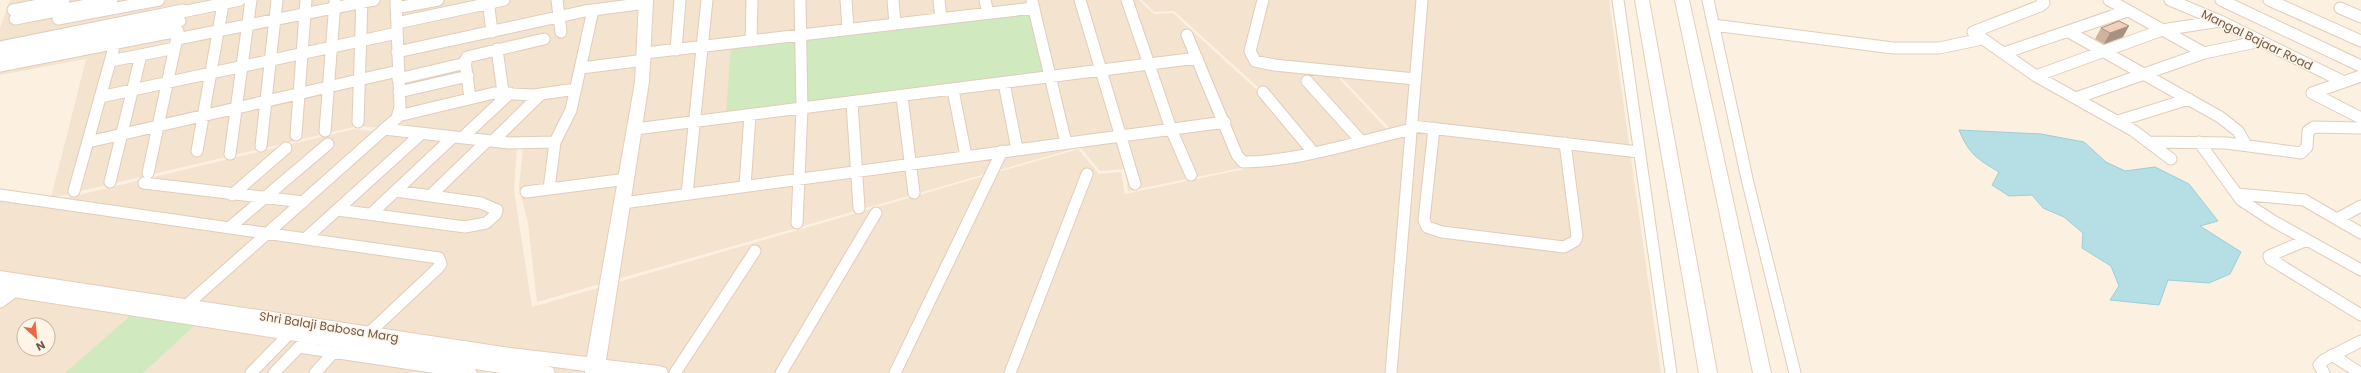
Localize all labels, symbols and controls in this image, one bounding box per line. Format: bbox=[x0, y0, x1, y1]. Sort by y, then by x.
street label: Mangal Bajaar Road bbox=[2199, 5, 2316, 74]
street label: Shri Balaji Babosa Marg bbox=[258, 307, 400, 346]
north arrow bbox=[16, 317, 56, 357]
text: N bbox=[33, 337, 48, 355]

